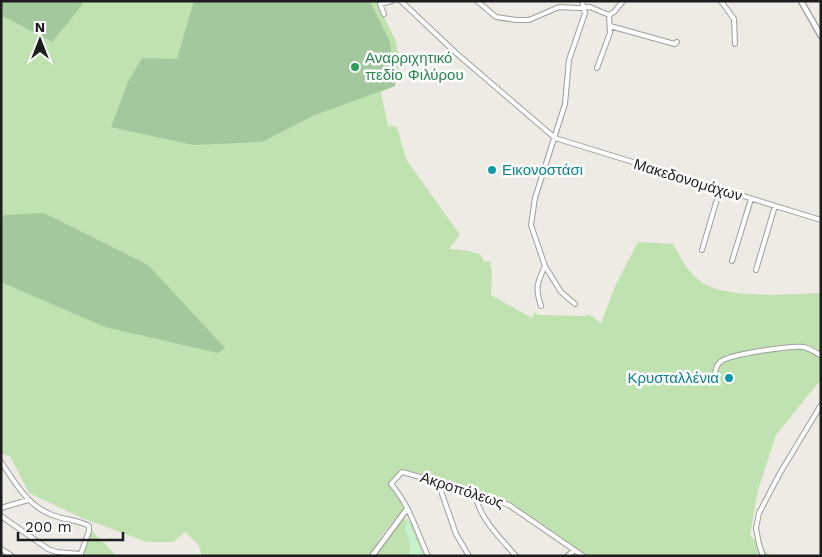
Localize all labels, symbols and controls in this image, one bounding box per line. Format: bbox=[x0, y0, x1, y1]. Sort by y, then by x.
north arrow bbox=[15, 15, 65, 65]
text: N bbox=[35, 19, 45, 35]
place label: Αναρριχητικό πεδίο Φιλύρου bbox=[365, 49, 464, 84]
marker: Αναρριχητικό πεδίο Φιλύρου bbox=[349, 61, 361, 73]
street label: Μακεδονομάχων bbox=[632, 155, 744, 205]
place label: Εικονοστάσι bbox=[502, 161, 583, 179]
marker: Εικονοστάσι bbox=[486, 164, 498, 176]
place label: Κρυσταλλένια bbox=[627, 369, 719, 387]
marker: Κρυσταλλένια bbox=[723, 372, 735, 384]
street label: Ακροπόλεως bbox=[418, 468, 506, 512]
scale bar bbox=[18, 510, 122, 542]
text: 200 m bbox=[25, 518, 72, 536]

